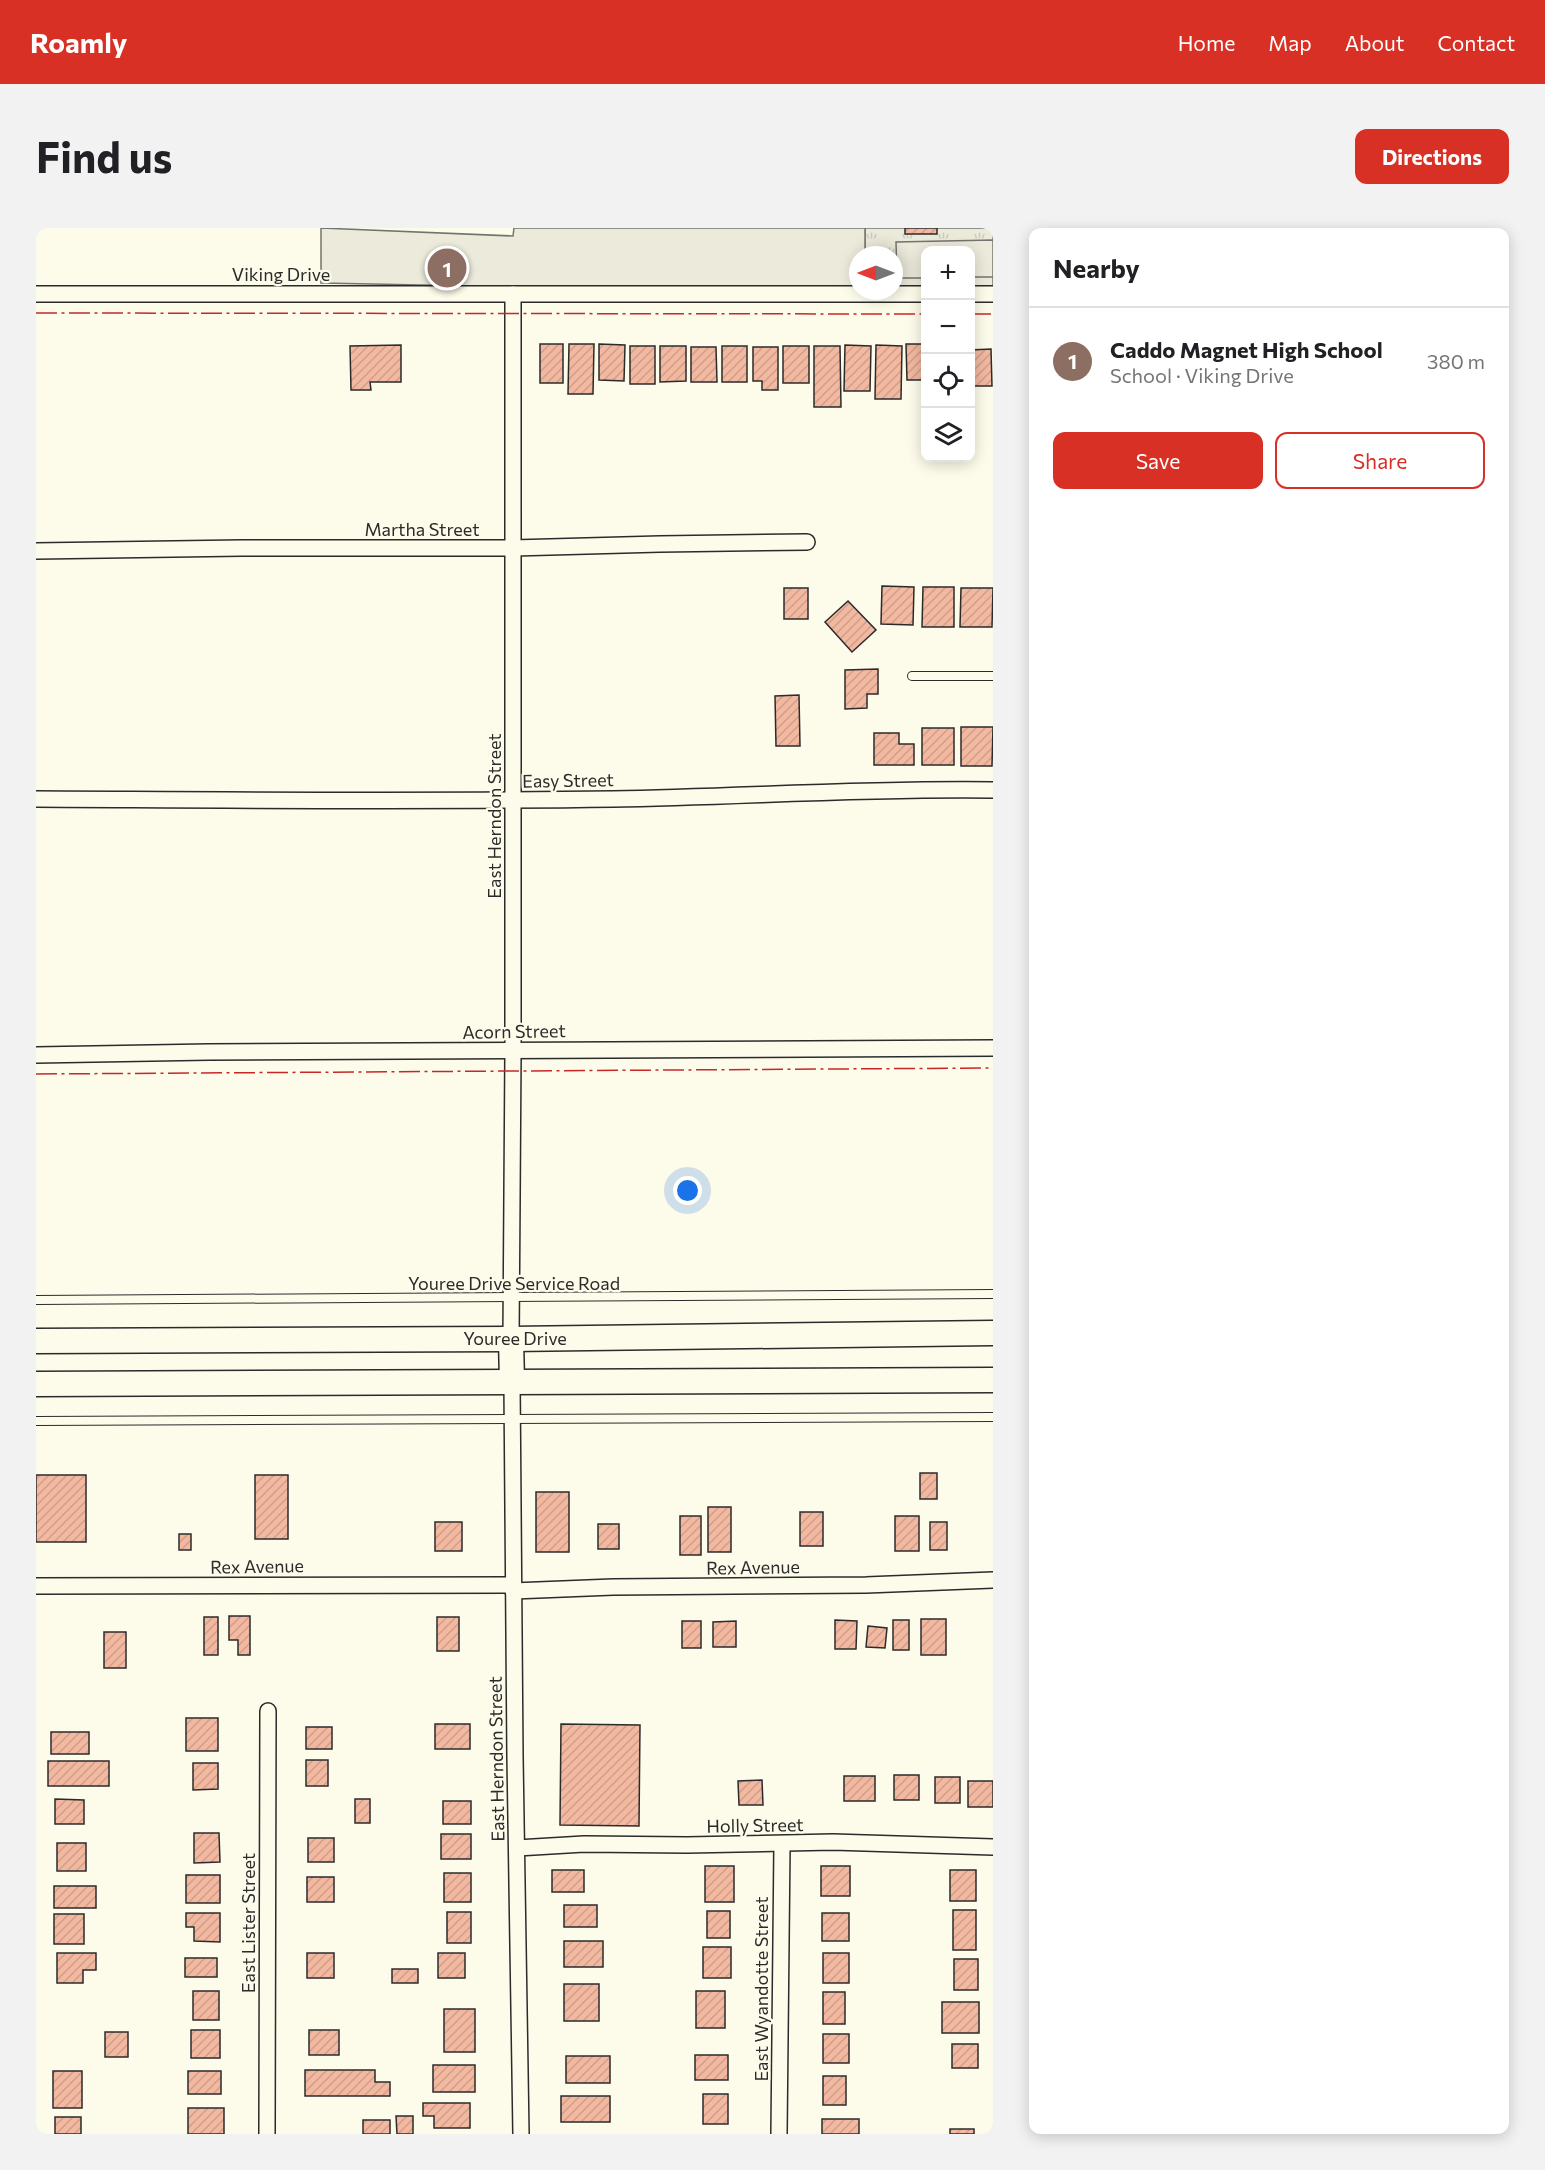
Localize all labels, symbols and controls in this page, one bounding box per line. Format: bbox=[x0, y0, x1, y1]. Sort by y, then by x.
text: Roamly bbox=[30, 25, 127, 59]
text: Home bbox=[1178, 30, 1235, 55]
text: Map bbox=[1268, 30, 1312, 55]
text: About bbox=[1345, 30, 1404, 55]
text: Contact bbox=[1437, 30, 1515, 55]
button: Directions bbox=[1355, 129, 1509, 184]
text: Find us bbox=[36, 130, 172, 182]
pin: 1 bbox=[428, 246, 466, 291]
north arrow bbox=[849, 246, 903, 300]
map controls bbox=[921, 246, 975, 462]
button: + bbox=[921, 246, 975, 300]
text: Nearby bbox=[1053, 252, 1140, 283]
street label: Viking Drive bbox=[232, 263, 330, 285]
button: − bbox=[921, 300, 975, 354]
text: Caddo Magnet High School bbox=[1110, 336, 1383, 363]
text: 1 bbox=[1068, 349, 1077, 373]
text: 380 m bbox=[1427, 349, 1485, 373]
button: locate bbox=[921, 354, 975, 408]
text: School · Viking Drive bbox=[1110, 363, 1294, 387]
button: layers bbox=[921, 408, 975, 462]
button: Save bbox=[1053, 432, 1263, 489]
button: Share bbox=[1275, 432, 1485, 489]
street label: Martha Street bbox=[364, 518, 480, 540]
street label: East Herndon Street bbox=[483, 733, 505, 899]
street label: Easy Street bbox=[522, 768, 614, 792]
street label: Acorn Street bbox=[462, 1019, 566, 1043]
your location bbox=[673, 1176, 702, 1205]
street label: Youree Drive Service Road bbox=[408, 1272, 620, 1294]
street label: Youree Drive bbox=[463, 1327, 567, 1349]
street label: Rex Avenue bbox=[210, 1554, 304, 1578]
street label: Rex Avenue bbox=[706, 1555, 800, 1579]
street label: East Herndon Street bbox=[484, 1676, 508, 1842]
street label: Holly Street bbox=[706, 1813, 804, 1837]
street label: East Lister Street bbox=[237, 1853, 259, 1993]
street label: East Wyandotte Street bbox=[750, 1896, 772, 2082]

